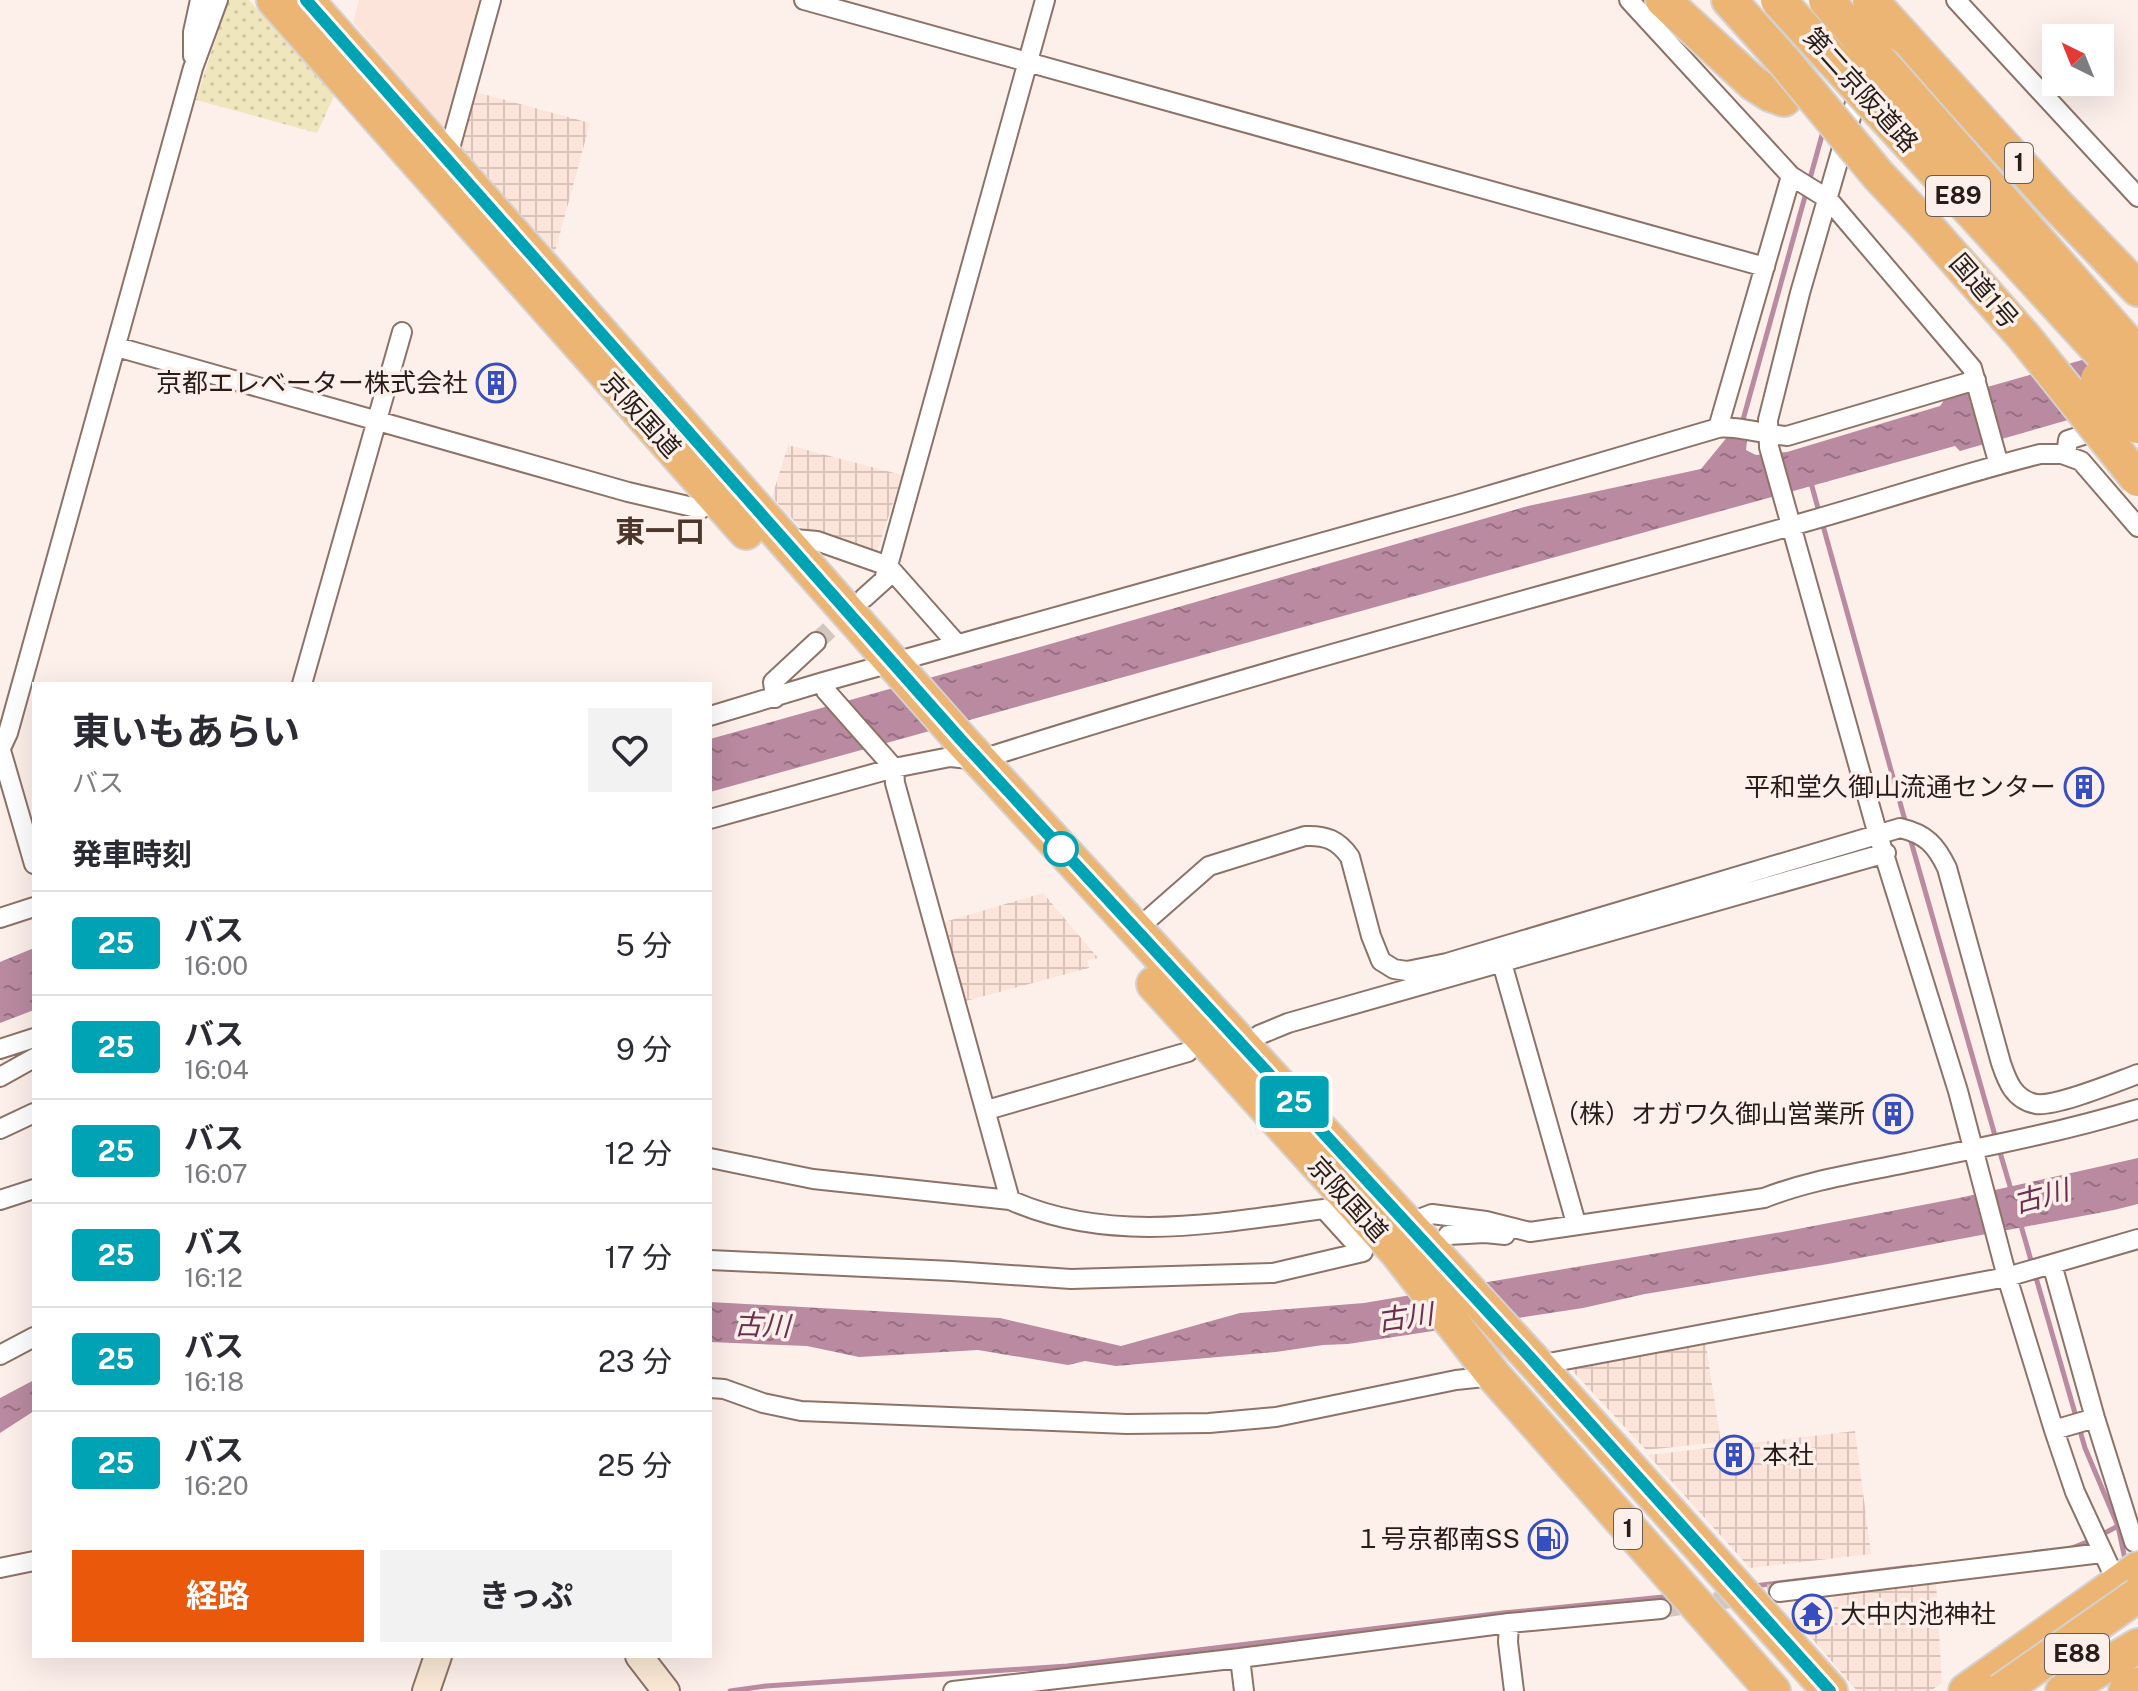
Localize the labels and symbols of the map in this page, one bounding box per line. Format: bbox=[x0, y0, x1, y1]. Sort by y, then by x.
street label: 第二京阪道路 bbox=[1798, 21, 1925, 158]
north arrow bbox=[2042, 24, 2114, 96]
road number: 1 bbox=[2005, 143, 2033, 183]
road number: E89 bbox=[1926, 176, 1990, 216]
street label: 国道1号 bbox=[1944, 247, 2025, 334]
building icon: 京都エレベーター株式会社 bbox=[475, 362, 517, 404]
street label: 京阪国道 bbox=[595, 366, 688, 464]
place label: 京都エレベーター株式会社 bbox=[156, 367, 468, 398]
district label: 東一口 bbox=[615, 513, 705, 549]
building icon: 平和堂久御山流通センター bbox=[2063, 766, 2105, 808]
place label: 平和堂久御山流通センター bbox=[1744, 771, 2056, 802]
unlabelled marker bbox=[1044, 832, 1078, 866]
line badge: 25 bbox=[1258, 1076, 1330, 1128]
building icon: （株）オガワ久御山営業所 bbox=[1872, 1093, 1914, 1135]
place label: （株）オガワ久御山営業所 bbox=[1553, 1098, 1865, 1129]
street label: 京阪国道 bbox=[1302, 1150, 1395, 1248]
water label: 古川 bbox=[2010, 1172, 2075, 1219]
water label: 古川 bbox=[1375, 1296, 1438, 1337]
water label: 古川 bbox=[733, 1307, 794, 1342]
building icon: 本社 bbox=[1713, 1434, 1755, 1476]
place label: 本社 bbox=[1762, 1439, 1814, 1470]
road number: 1 bbox=[1614, 1509, 1642, 1549]
fuel station icon: １号京都南SS bbox=[1527, 1518, 1569, 1560]
place label: １号京都南SS bbox=[1355, 1523, 1520, 1554]
temple icon: 大中内池神社 bbox=[1791, 1593, 1833, 1635]
place label: 大中内池神社 bbox=[1840, 1598, 1996, 1629]
road number: E88 bbox=[2045, 1634, 2109, 1674]

